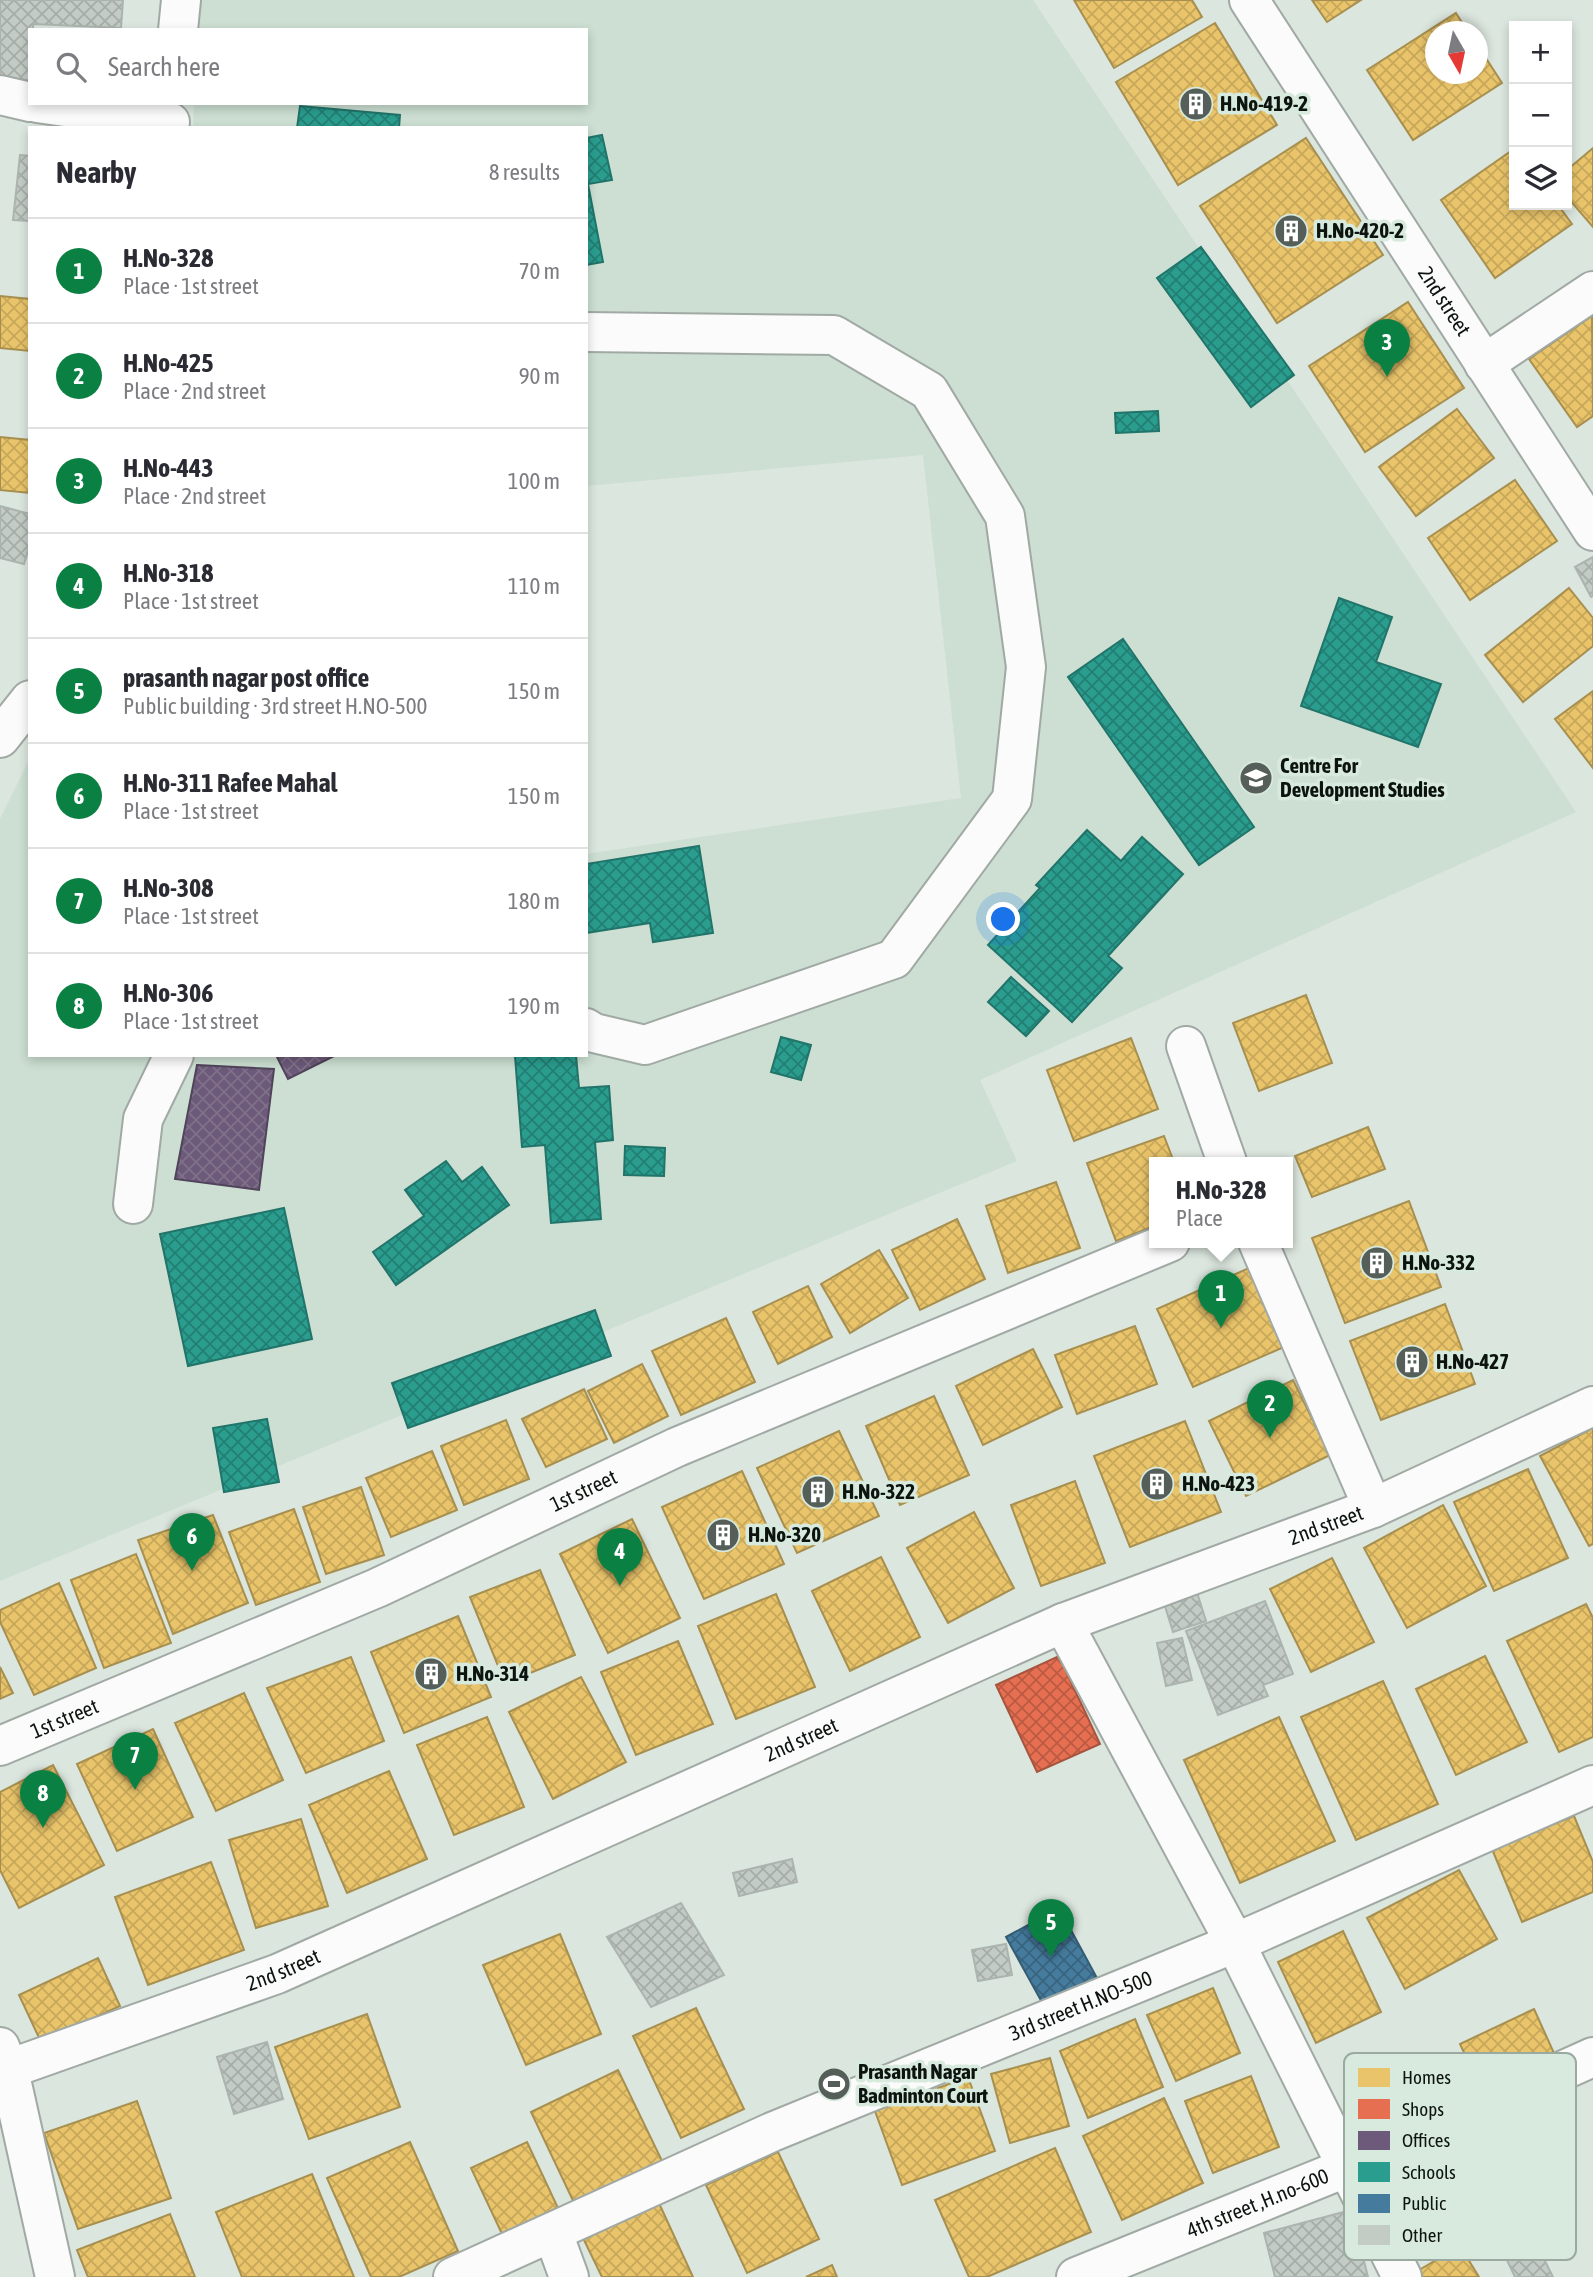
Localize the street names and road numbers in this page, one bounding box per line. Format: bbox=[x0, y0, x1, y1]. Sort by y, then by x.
street label: 2nd street bbox=[1414, 262, 1476, 340]
street label: 1st street bbox=[546, 1464, 620, 1516]
street label: 2nd street bbox=[1285, 1500, 1366, 1549]
street label: 1st street bbox=[27, 1693, 102, 1743]
street label: 2nd street bbox=[761, 1712, 841, 1766]
street label: 2nd street bbox=[243, 1943, 323, 1995]
street label: 3rd street H.NO-500 bbox=[1006, 1965, 1156, 2045]
street label: 4th street ,H.no-600 bbox=[1183, 2163, 1332, 2242]

